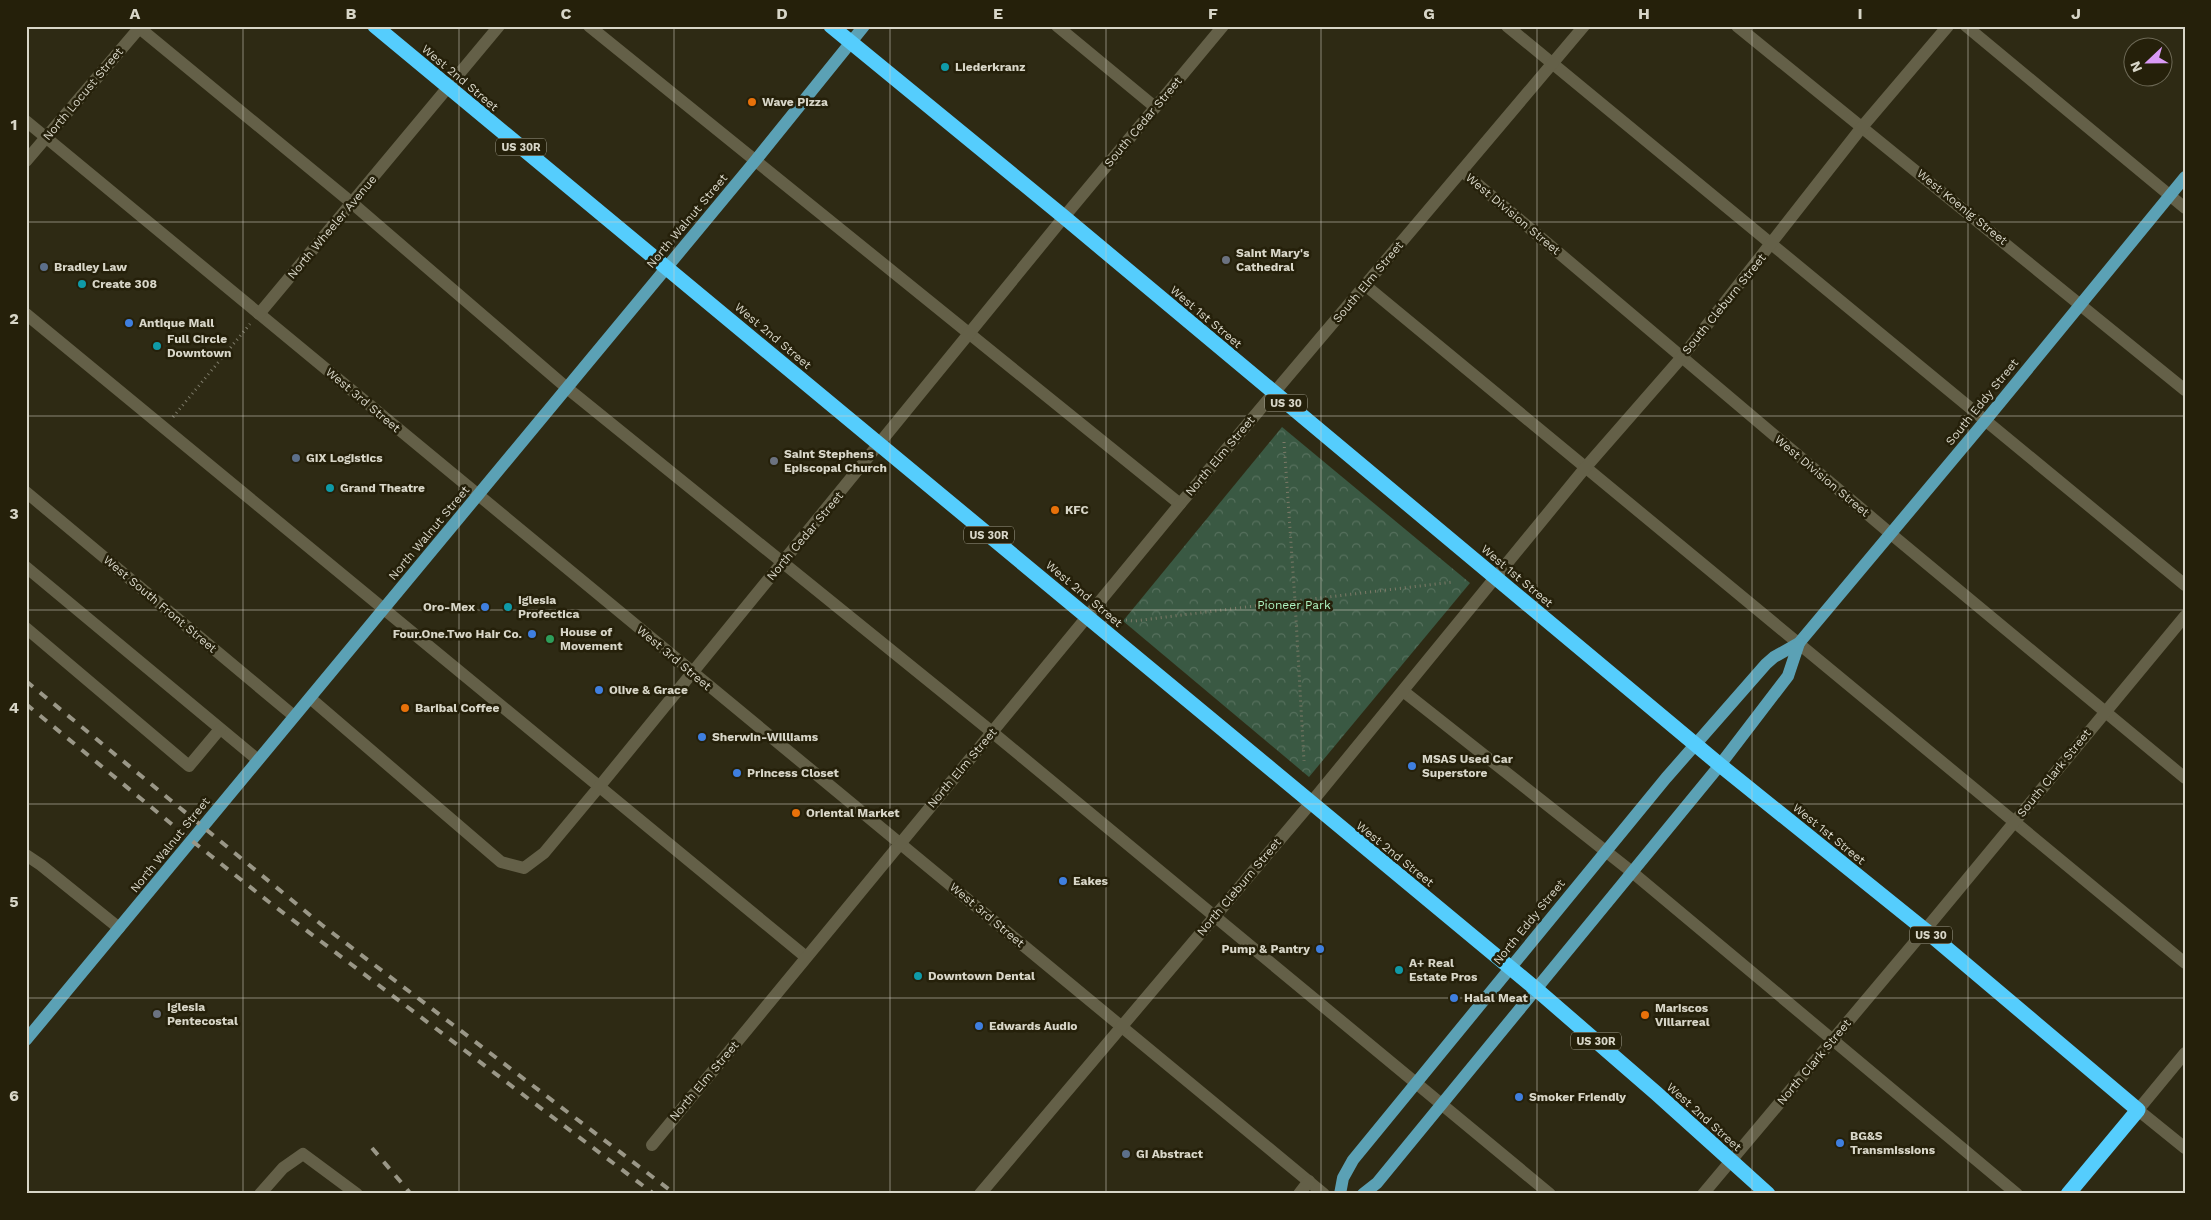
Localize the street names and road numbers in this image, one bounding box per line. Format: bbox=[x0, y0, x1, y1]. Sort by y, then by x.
street label: West 2nd Street bbox=[419, 42, 501, 114]
street label: North Locust Street bbox=[40, 45, 126, 143]
street label: South Cedar Street bbox=[1101, 74, 1185, 170]
road number: US 30R bbox=[496, 138, 546, 156]
street label: West Koenig Street bbox=[1914, 166, 2010, 248]
street label: West Division Street bbox=[1463, 170, 1563, 258]
street label: North Walnut Street bbox=[644, 171, 730, 271]
street label: North Wheeler Avenue bbox=[285, 172, 379, 282]
street label: South Elm Street bbox=[1330, 238, 1406, 326]
street label: South Cleburn Street bbox=[1679, 251, 1769, 357]
street label: West 1st Street bbox=[1167, 283, 1245, 351]
street label: West 2nd Street bbox=[732, 300, 814, 372]
street label: South Eddy Street bbox=[1943, 356, 2021, 448]
street label: West 3rd Street bbox=[323, 365, 403, 435]
road number: US 30 bbox=[1265, 394, 1307, 412]
street label: North Elm Street bbox=[1183, 413, 1257, 499]
street label: West Division Street bbox=[1772, 432, 1872, 520]
street label: North Walnut Street bbox=[386, 483, 472, 583]
street label: North Cedar Street bbox=[764, 489, 846, 583]
road number: US 30R bbox=[964, 526, 1014, 544]
street label: West 1st Street bbox=[1478, 542, 1556, 610]
street label: West South Front Street bbox=[100, 552, 220, 656]
street label: West 2nd Street bbox=[1043, 558, 1125, 630]
street label: West 3rd Street bbox=[634, 623, 714, 693]
street label: North Elm Street bbox=[925, 725, 999, 811]
street label: South Clark Street bbox=[2014, 726, 2094, 820]
street label: North Walnut Street bbox=[127, 795, 213, 895]
street label: West 1st Street bbox=[1790, 800, 1868, 868]
street label: West 2nd Street bbox=[1353, 818, 1437, 890]
street label: North Cleburn Street bbox=[1194, 835, 1284, 939]
street label: North Eddy Street bbox=[1490, 877, 1568, 967]
street label: West 3rd Street bbox=[947, 880, 1027, 950]
road number: US 30 bbox=[1910, 926, 1952, 944]
street label: North Clark Street bbox=[1774, 1016, 1854, 1108]
road number: US 30R bbox=[1571, 1032, 1621, 1050]
street label: North Elm Street bbox=[667, 1038, 741, 1124]
street label: West 2nd Street bbox=[1664, 1080, 1744, 1154]

